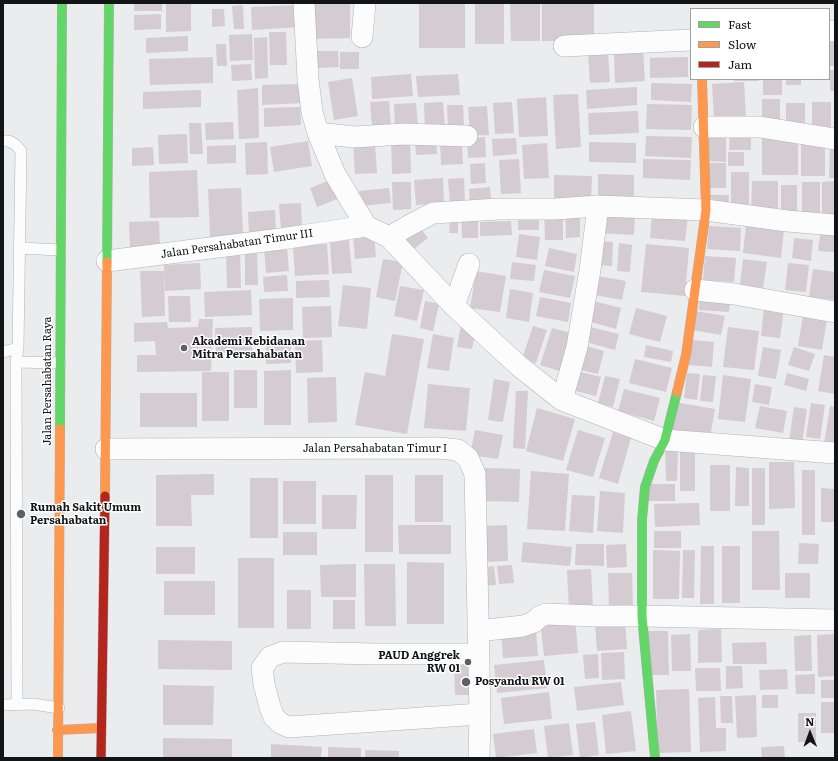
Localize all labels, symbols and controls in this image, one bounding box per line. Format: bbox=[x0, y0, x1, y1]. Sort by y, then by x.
legend bbox=[690, 8, 830, 80]
text: Fast bbox=[728, 15, 751, 33]
text: Slow bbox=[728, 35, 756, 53]
text: Jam bbox=[728, 55, 752, 73]
street label: Jalan Persahabatan Timur III bbox=[160, 227, 314, 261]
street label: Jalan Persahabatan Raya bbox=[41, 317, 55, 445]
place label: Akademi Kebidanan Mitra Persahabatan bbox=[192, 335, 305, 361]
marker: Akademi Kebidanan Mitra Persahabatan bbox=[179, 343, 189, 353]
street label: Jalan Persahabatan Timur I bbox=[303, 442, 447, 456]
place label: Rumah Sakit Umum Persahabatan bbox=[30, 501, 141, 527]
marker: Rumah Sakit Umum Persahabatan bbox=[15, 508, 27, 520]
place label: PAUD Anggrek RW 01 bbox=[378, 649, 460, 675]
marker: PAUD Anggrek RW 01 bbox=[463, 657, 473, 667]
place label: Posyandu RW 01 bbox=[475, 675, 565, 689]
marker: Posyandu RW 01 bbox=[460, 676, 472, 688]
north arrow bbox=[790, 713, 830, 753]
text: N bbox=[805, 713, 815, 729]

